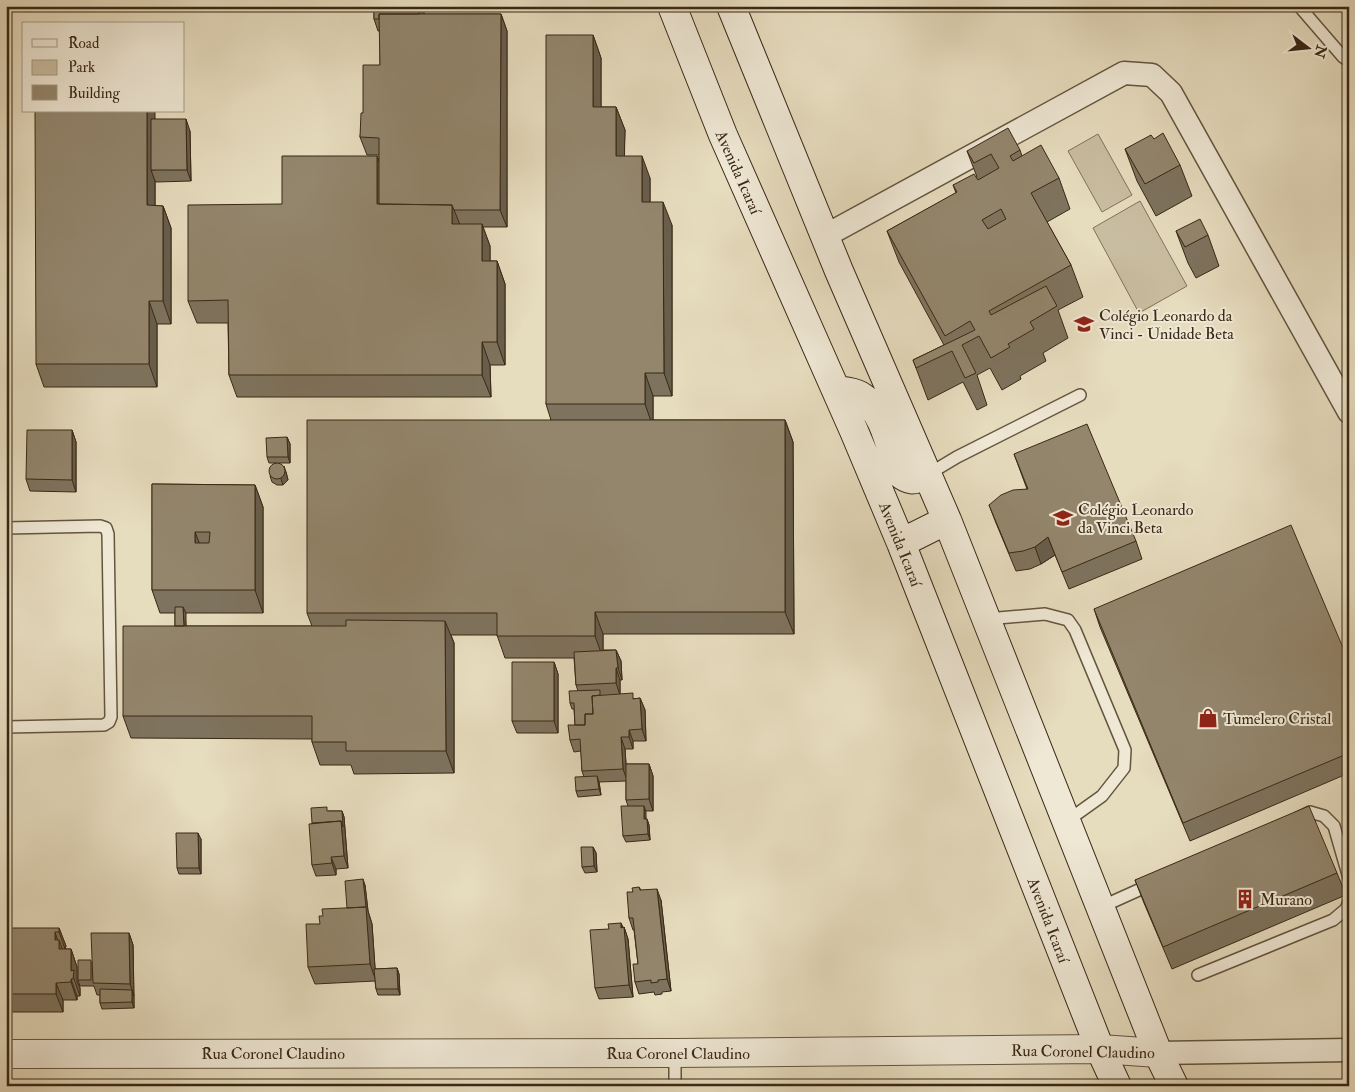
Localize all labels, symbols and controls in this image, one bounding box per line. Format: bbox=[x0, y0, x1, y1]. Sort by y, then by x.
legend bbox=[22, 22, 185, 112]
north arrow bbox=[1282, 22, 1332, 72]
text: Road bbox=[68, 34, 100, 53]
text: N bbox=[1310, 42, 1330, 60]
text: Park bbox=[68, 58, 95, 77]
text: Building bbox=[68, 84, 120, 103]
street label: Avenida Icaraí bbox=[710, 127, 766, 219]
place label: Colégio Leonardo da Vinci - Unidade Beta bbox=[1099, 306, 1234, 344]
school or university icon: Colégio Leonardo da Vinci - Unidade Beta bbox=[1073, 313, 1095, 335]
street label: Avenida Icaraí bbox=[874, 498, 927, 591]
place label: Colégio Leonardo da Vinci Beta bbox=[1078, 500, 1194, 538]
school or university icon: Colégio Leonardo da Vinci Beta bbox=[1052, 507, 1074, 529]
shop icon: Tumelero Cristal bbox=[1197, 707, 1219, 729]
place label: Tumelero Cristal bbox=[1223, 709, 1331, 729]
street label: Avenida Icaraí bbox=[1022, 874, 1074, 967]
building icon: Murano bbox=[1234, 888, 1256, 910]
place label: Murano bbox=[1260, 890, 1312, 910]
street label: Rua Coronel Claudino bbox=[1011, 1041, 1155, 1063]
street label: Rua Coronel Claudino bbox=[201, 1044, 345, 1064]
street label: Rua Coronel Claudino bbox=[606, 1044, 750, 1064]

